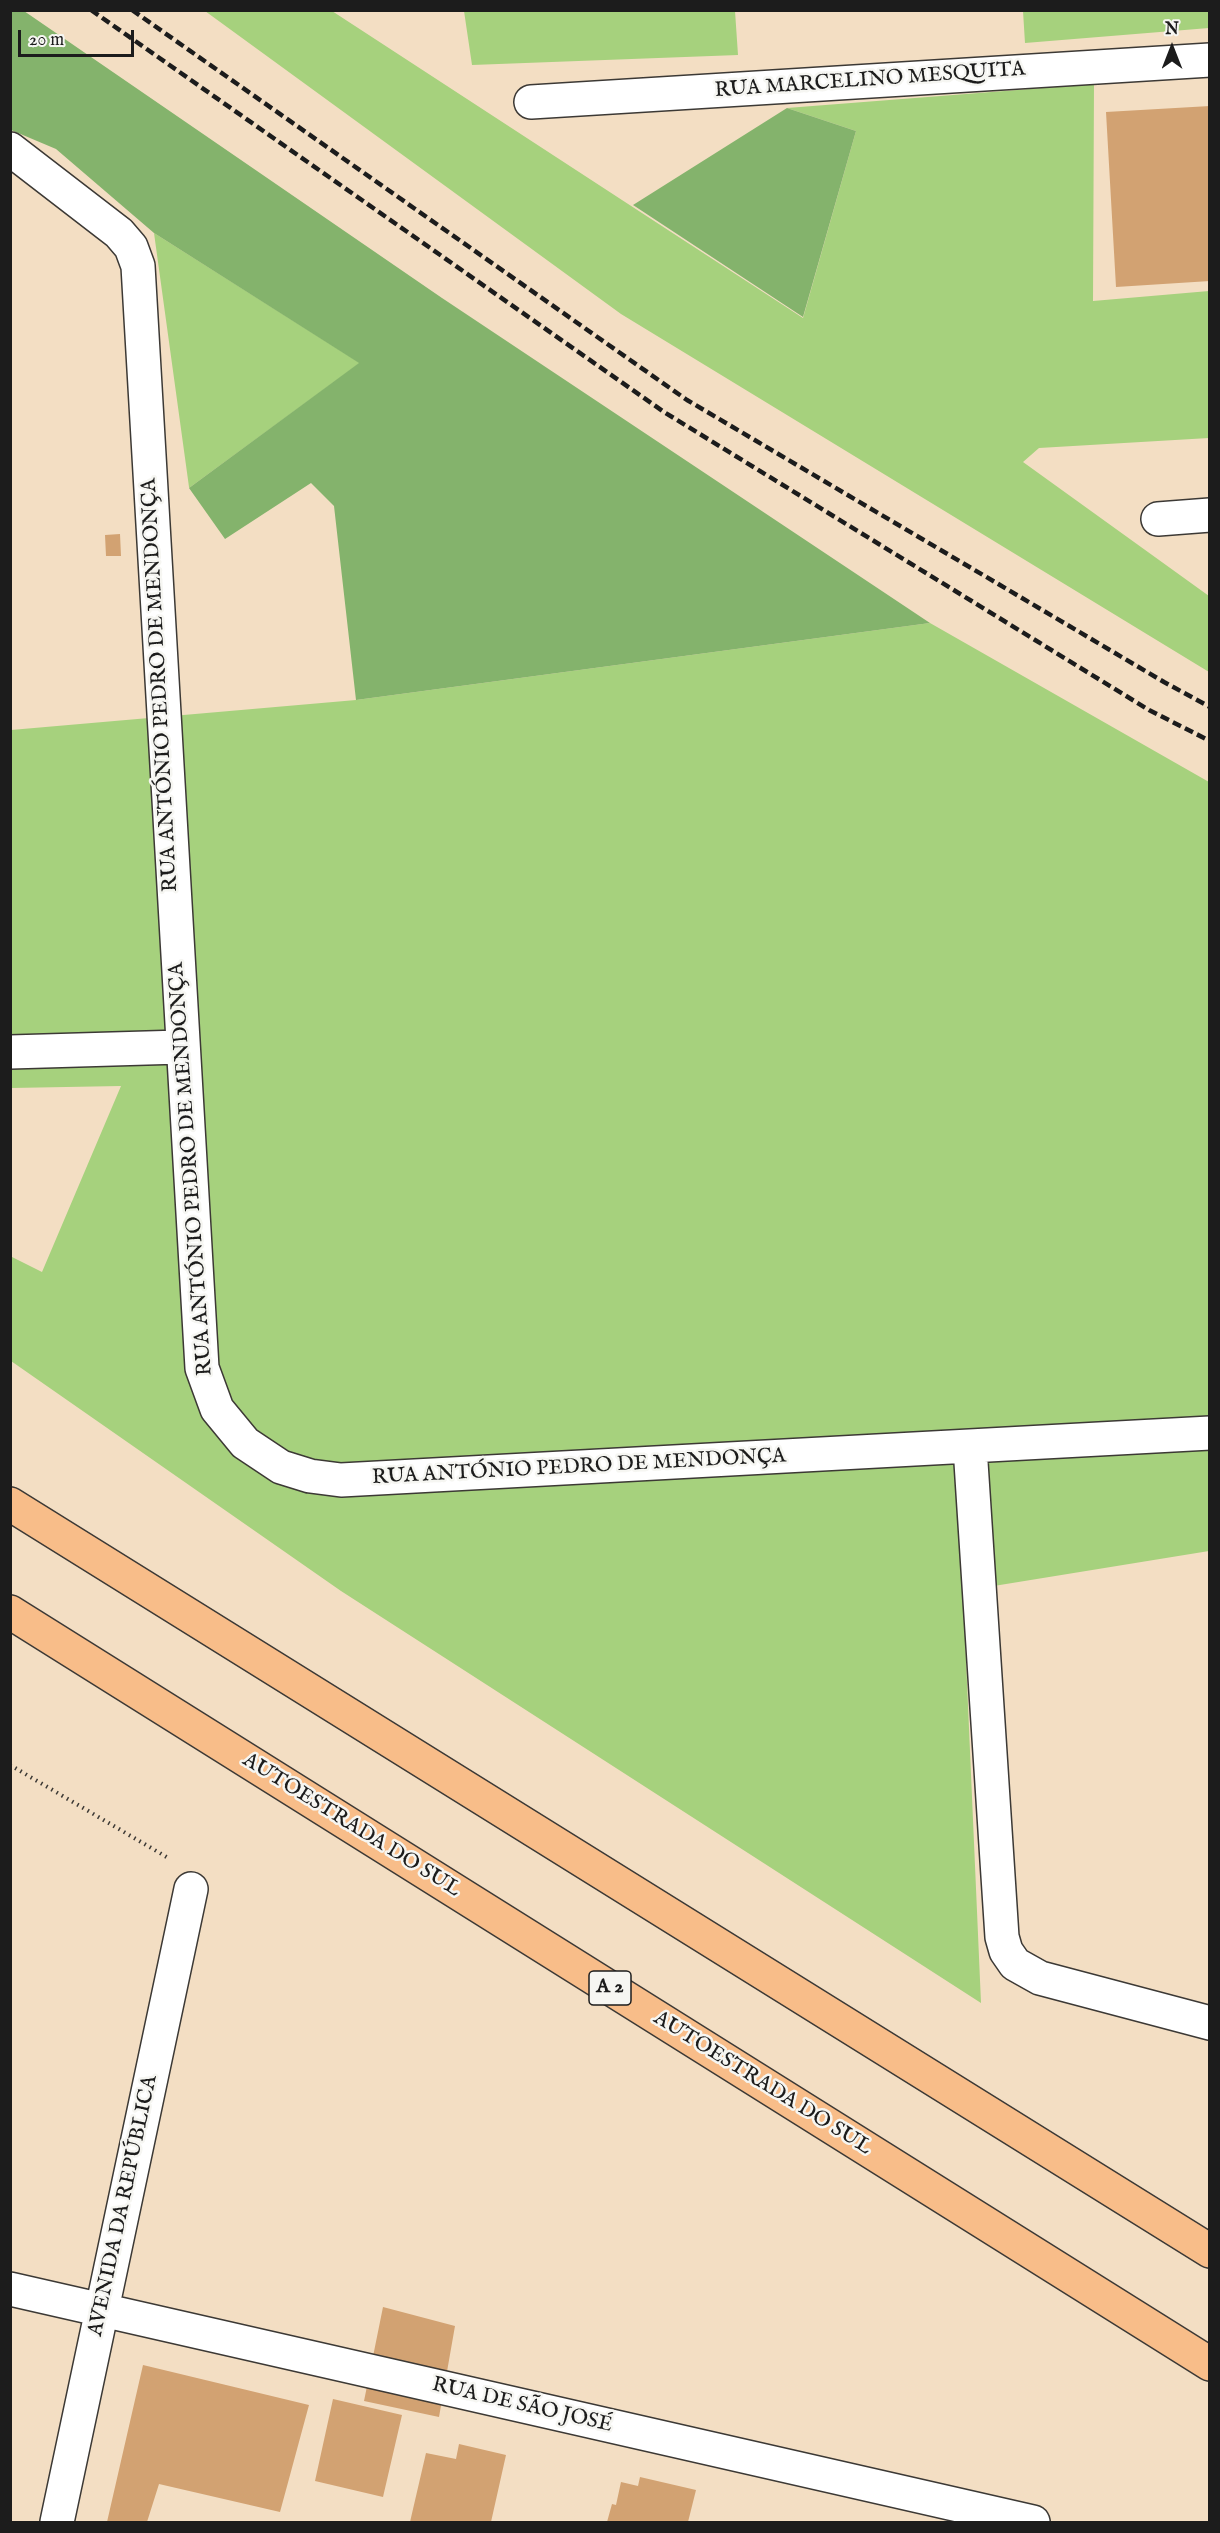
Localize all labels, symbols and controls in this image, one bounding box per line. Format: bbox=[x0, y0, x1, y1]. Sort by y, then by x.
scale bar bbox=[21, 18, 136, 56]
north arrow bbox=[1142, 18, 1202, 78]
text: N bbox=[1165, 20, 1179, 40]
text: 20 m bbox=[29, 29, 64, 52]
street label: RUA MARCELINO MESQUITA bbox=[714, 58, 1026, 104]
street label: RUA ANTÓNIO PEDRO DE MENDONÇA bbox=[138, 477, 184, 893]
street label: RUA ANTÓNIO PEDRO DE MENDONÇA bbox=[165, 961, 219, 1377]
street label: RUA ANTÓNIO PEDRO DE MENDONÇA bbox=[371, 1445, 787, 1491]
street label: AUTOESTRADA DO SUL bbox=[237, 1749, 465, 1903]
road number: A 2 bbox=[589, 1971, 631, 2005]
street label: AUTOESTRADA DO SUL bbox=[648, 2007, 876, 2161]
street label: AVENIDA DA REPÚBLICA bbox=[84, 2073, 164, 2339]
street label: RUA DE SÃO JOSÉ bbox=[429, 2373, 615, 2439]

